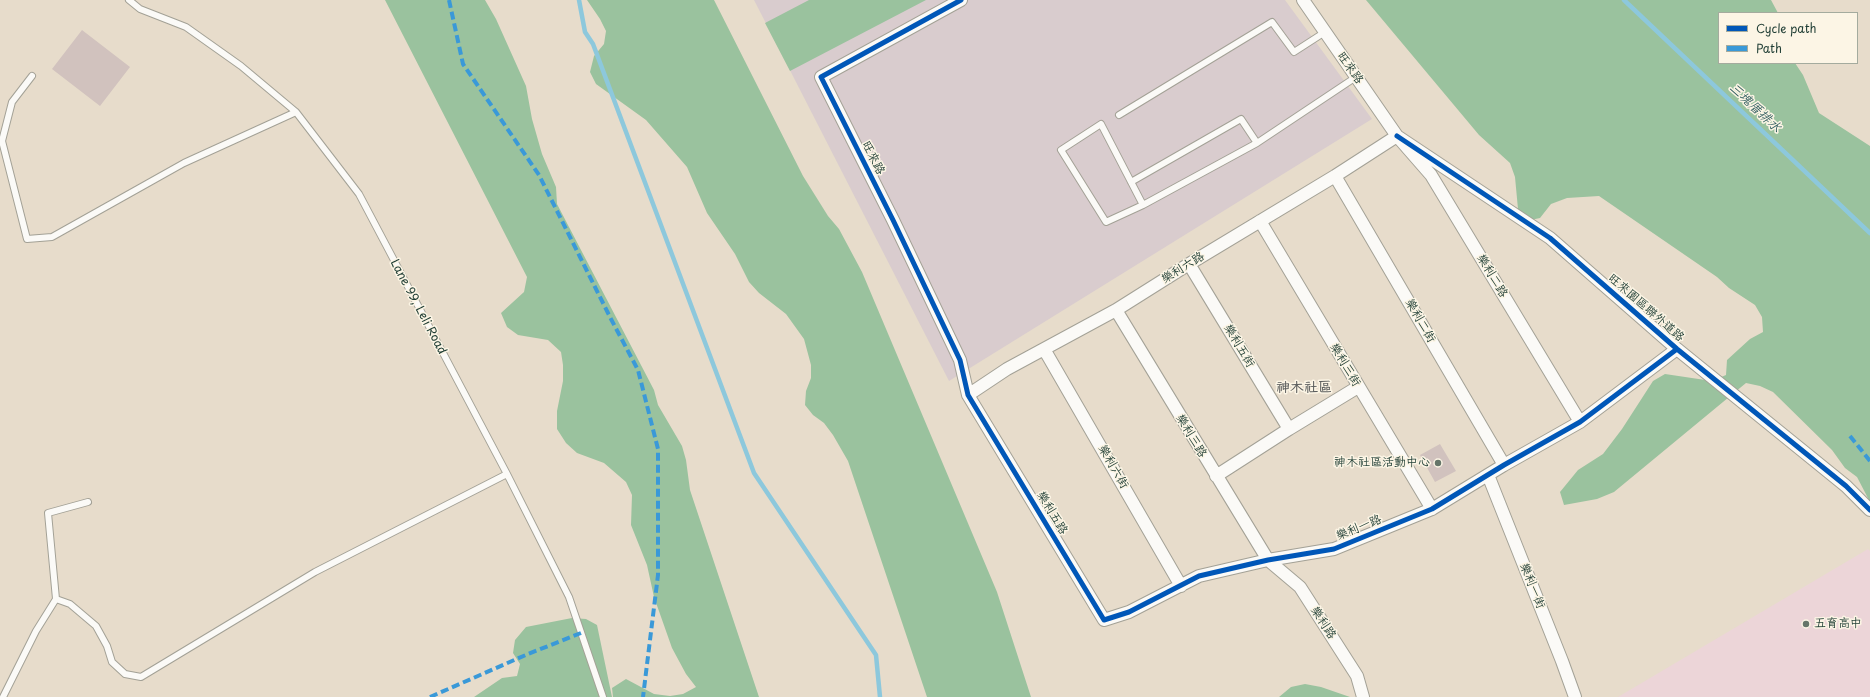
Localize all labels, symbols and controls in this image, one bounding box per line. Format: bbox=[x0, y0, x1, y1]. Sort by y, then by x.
legend bbox=[1718, 12, 1858, 64]
text: Cycle path bbox=[1756, 19, 1817, 37]
text: Path bbox=[1756, 39, 1782, 57]
street label: 旺來路 bbox=[1334, 49, 1366, 87]
water label: 三塊厝排水 bbox=[1726, 80, 1784, 136]
street label: 旺來路 bbox=[858, 139, 888, 177]
street label: 樂利六路 bbox=[1159, 249, 1207, 287]
street label: 樂利二路 bbox=[1473, 252, 1511, 300]
street label: Lane 99, Leli Road bbox=[387, 257, 449, 357]
street label: 旺來園區聯外道路 bbox=[1605, 271, 1687, 345]
street label: 樂利二街 bbox=[1402, 297, 1438, 345]
street label: 樂利五街 bbox=[1220, 322, 1258, 370]
street label: 樂利三街 bbox=[1326, 341, 1364, 389]
district label: 神木社區 bbox=[1276, 380, 1332, 396]
street label: 樂利三路 bbox=[1172, 412, 1210, 460]
street label: 樂利六街 bbox=[1095, 443, 1131, 491]
place label: 神木社區活動中心 bbox=[1334, 456, 1430, 470]
marker: 神木社區活動中心 bbox=[1433, 458, 1443, 468]
street label: 樂利五路 bbox=[1033, 489, 1071, 537]
street label: 樂利一路 bbox=[1334, 512, 1384, 544]
street label: 樂利一街 bbox=[1516, 561, 1548, 611]
street label: 樂利路 bbox=[1307, 604, 1339, 642]
place label: 五育高中 bbox=[1814, 617, 1862, 631]
marker: 五育高中 bbox=[1801, 619, 1811, 629]

